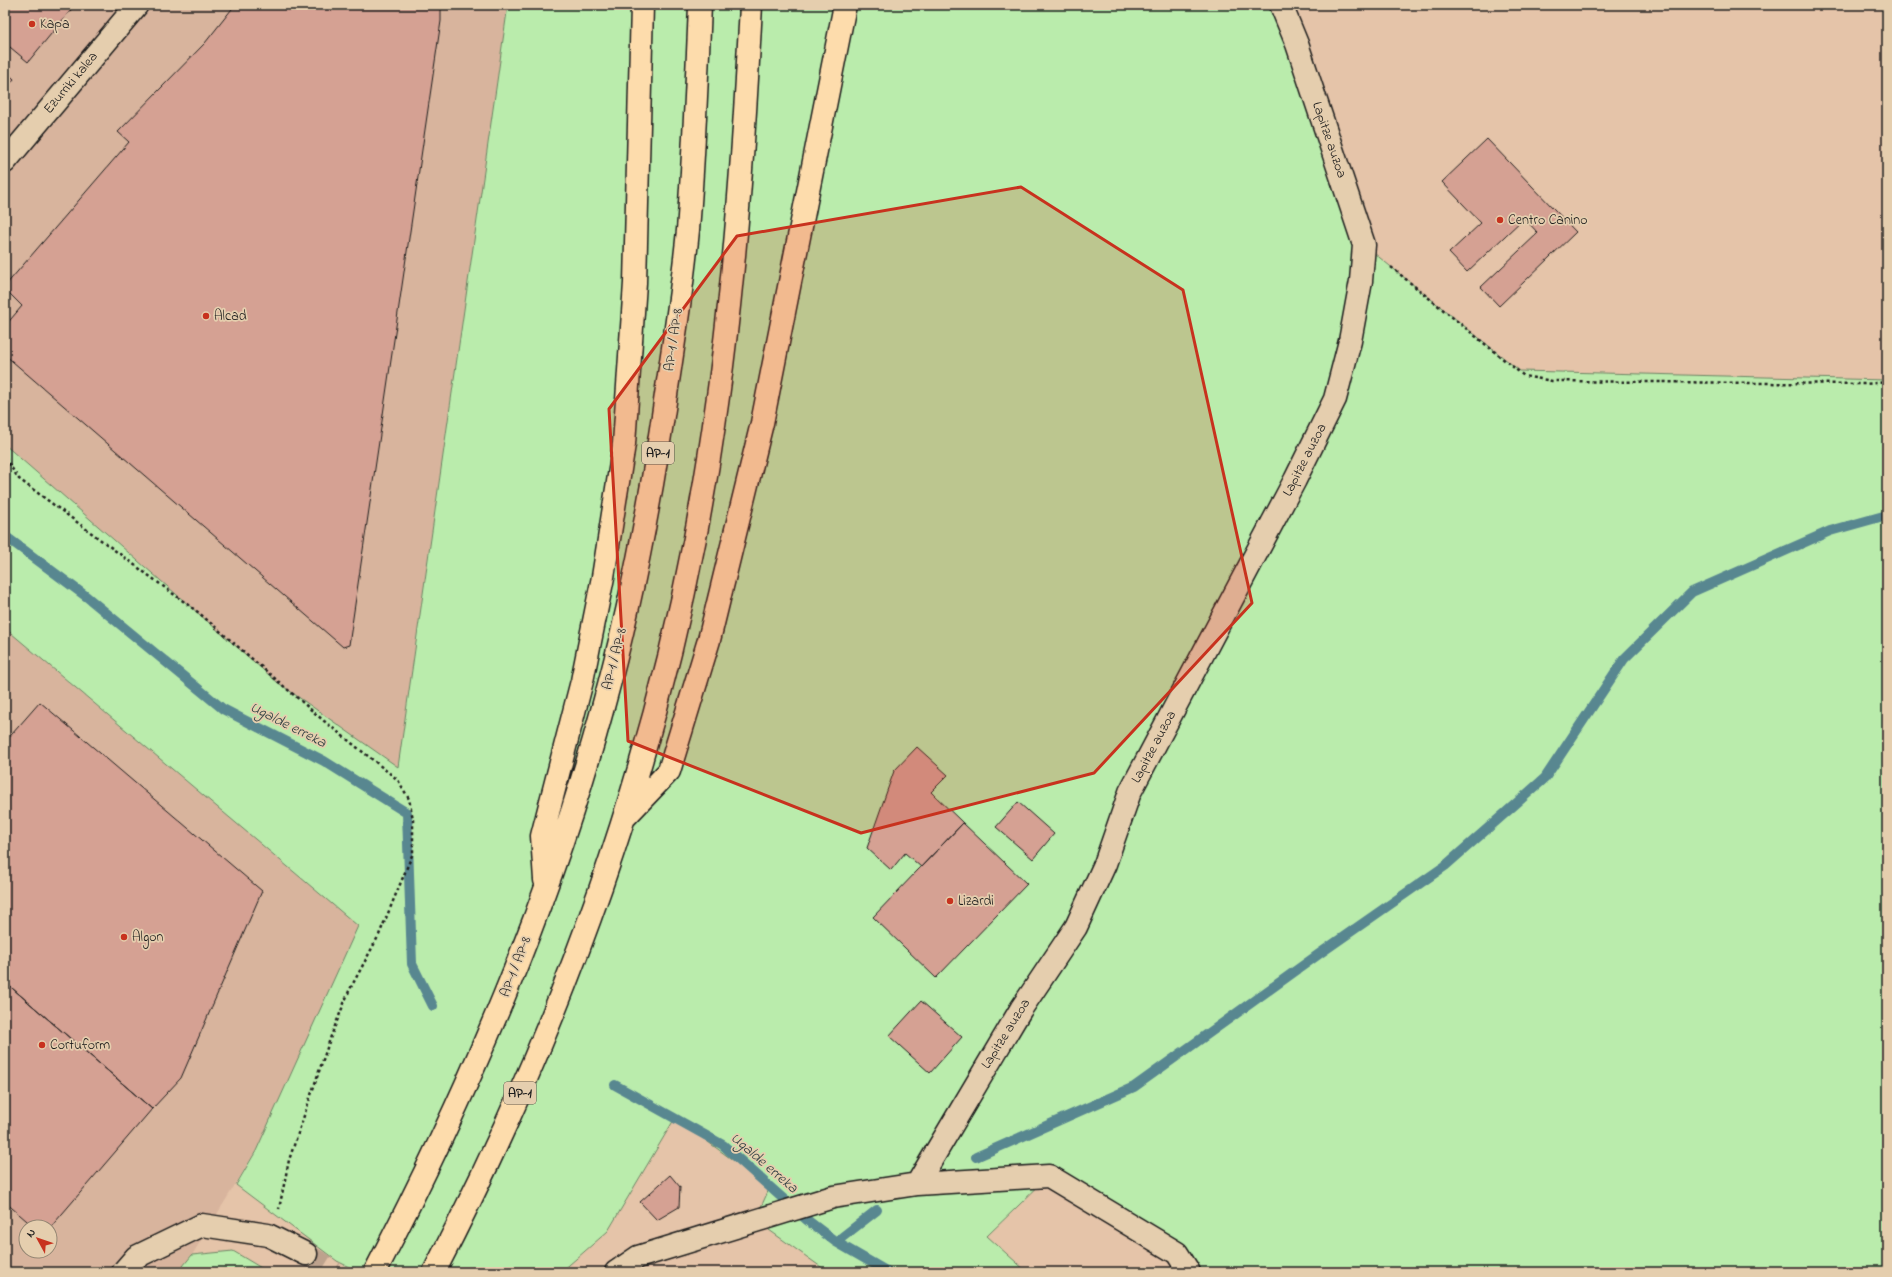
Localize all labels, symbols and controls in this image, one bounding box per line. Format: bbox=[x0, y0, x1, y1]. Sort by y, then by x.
place label: Kapa bbox=[40, 14, 70, 35]
marker: Kapa bbox=[27, 19, 37, 29]
street label: Ezurriki kalea bbox=[39, 47, 103, 119]
street label: Lapitze auzoa bbox=[1306, 99, 1352, 181]
place label: Centro Canino bbox=[1508, 210, 1588, 231]
marker: Centro Canino bbox=[1495, 215, 1505, 225]
place label: Alcad bbox=[214, 306, 247, 327]
street label: AP-1 / AP-8 bbox=[659, 307, 689, 373]
marker: Alcad bbox=[201, 311, 211, 321]
street label: Lapitze auzoa bbox=[1278, 420, 1332, 500]
road number: AP-1 bbox=[642, 442, 674, 464]
street label: AP-1 / AP-8 bbox=[597, 626, 633, 692]
water label: Ugalde erreka bbox=[245, 696, 331, 755]
street label: Lapitze auzoa bbox=[1126, 707, 1182, 787]
place label: Lizardi bbox=[958, 891, 994, 912]
marker: Lizardi bbox=[945, 896, 955, 906]
place label: Algon bbox=[132, 927, 164, 949]
marker: Algon bbox=[119, 932, 129, 942]
street label: AP-1 / AP-8 bbox=[495, 934, 537, 1000]
street label: Lapitze auzoa bbox=[976, 995, 1036, 1073]
place label: Cortuform bbox=[50, 1035, 110, 1056]
marker: Cortuform bbox=[37, 1040, 47, 1050]
road number: AP-1 bbox=[504, 1082, 536, 1104]
water label: Ugalde erreka bbox=[725, 1127, 803, 1200]
north arrow bbox=[18, 1219, 58, 1259]
text: N bbox=[23, 1225, 40, 1241]

